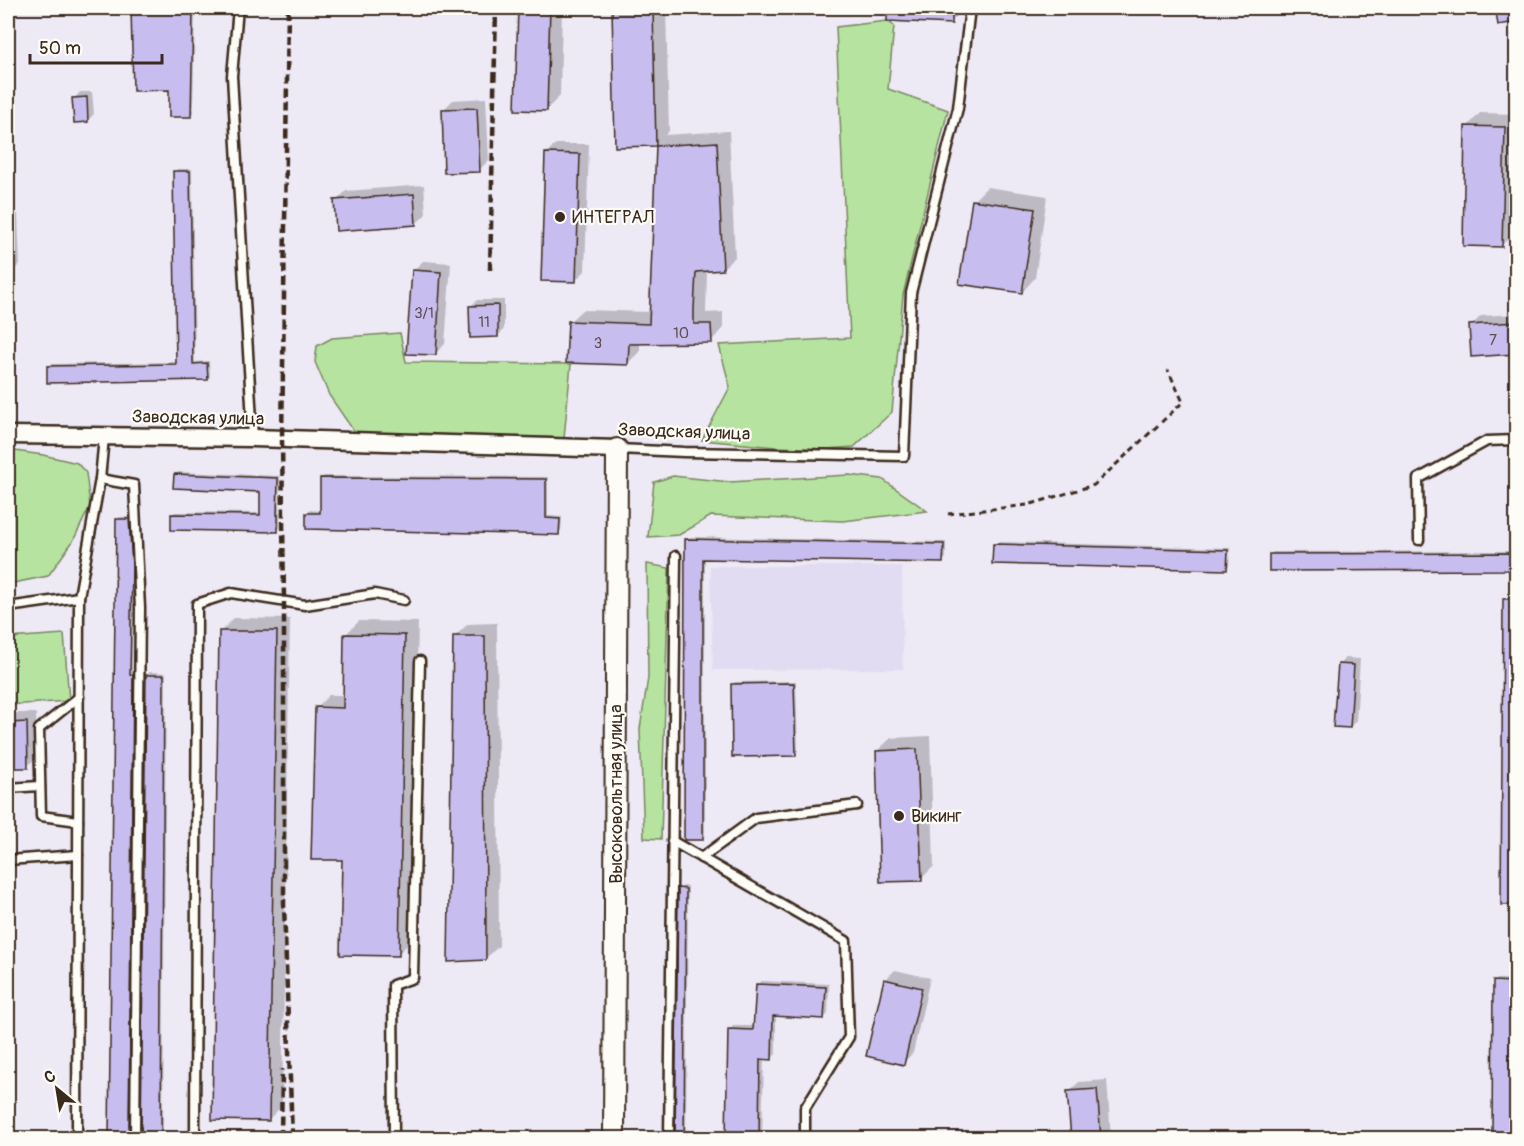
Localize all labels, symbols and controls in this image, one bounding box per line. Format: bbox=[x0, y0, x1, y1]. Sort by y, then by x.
scale bar bbox=[30, 27, 162, 65]
text: 50 m bbox=[39, 37, 81, 60]
place label: ИНТЕГРАЛ bbox=[572, 206, 655, 229]
marker: ИНТЕГРАЛ bbox=[553, 210, 567, 224]
house number: 3/1 bbox=[414, 304, 434, 323]
house number: 11 bbox=[478, 313, 490, 332]
house number: 10 bbox=[673, 324, 689, 343]
house number: 7 bbox=[1489, 331, 1497, 350]
house number: 3 bbox=[594, 334, 602, 353]
street label: Заводская улица bbox=[132, 405, 264, 431]
street label: Заводская улица bbox=[617, 418, 751, 446]
street label: Высоковольтная улица bbox=[605, 704, 628, 884]
place label: Викинг bbox=[911, 805, 962, 828]
marker: Викинг bbox=[892, 809, 906, 823]
north arrow bbox=[27, 1059, 87, 1119]
text: С bbox=[41, 1066, 59, 1088]

